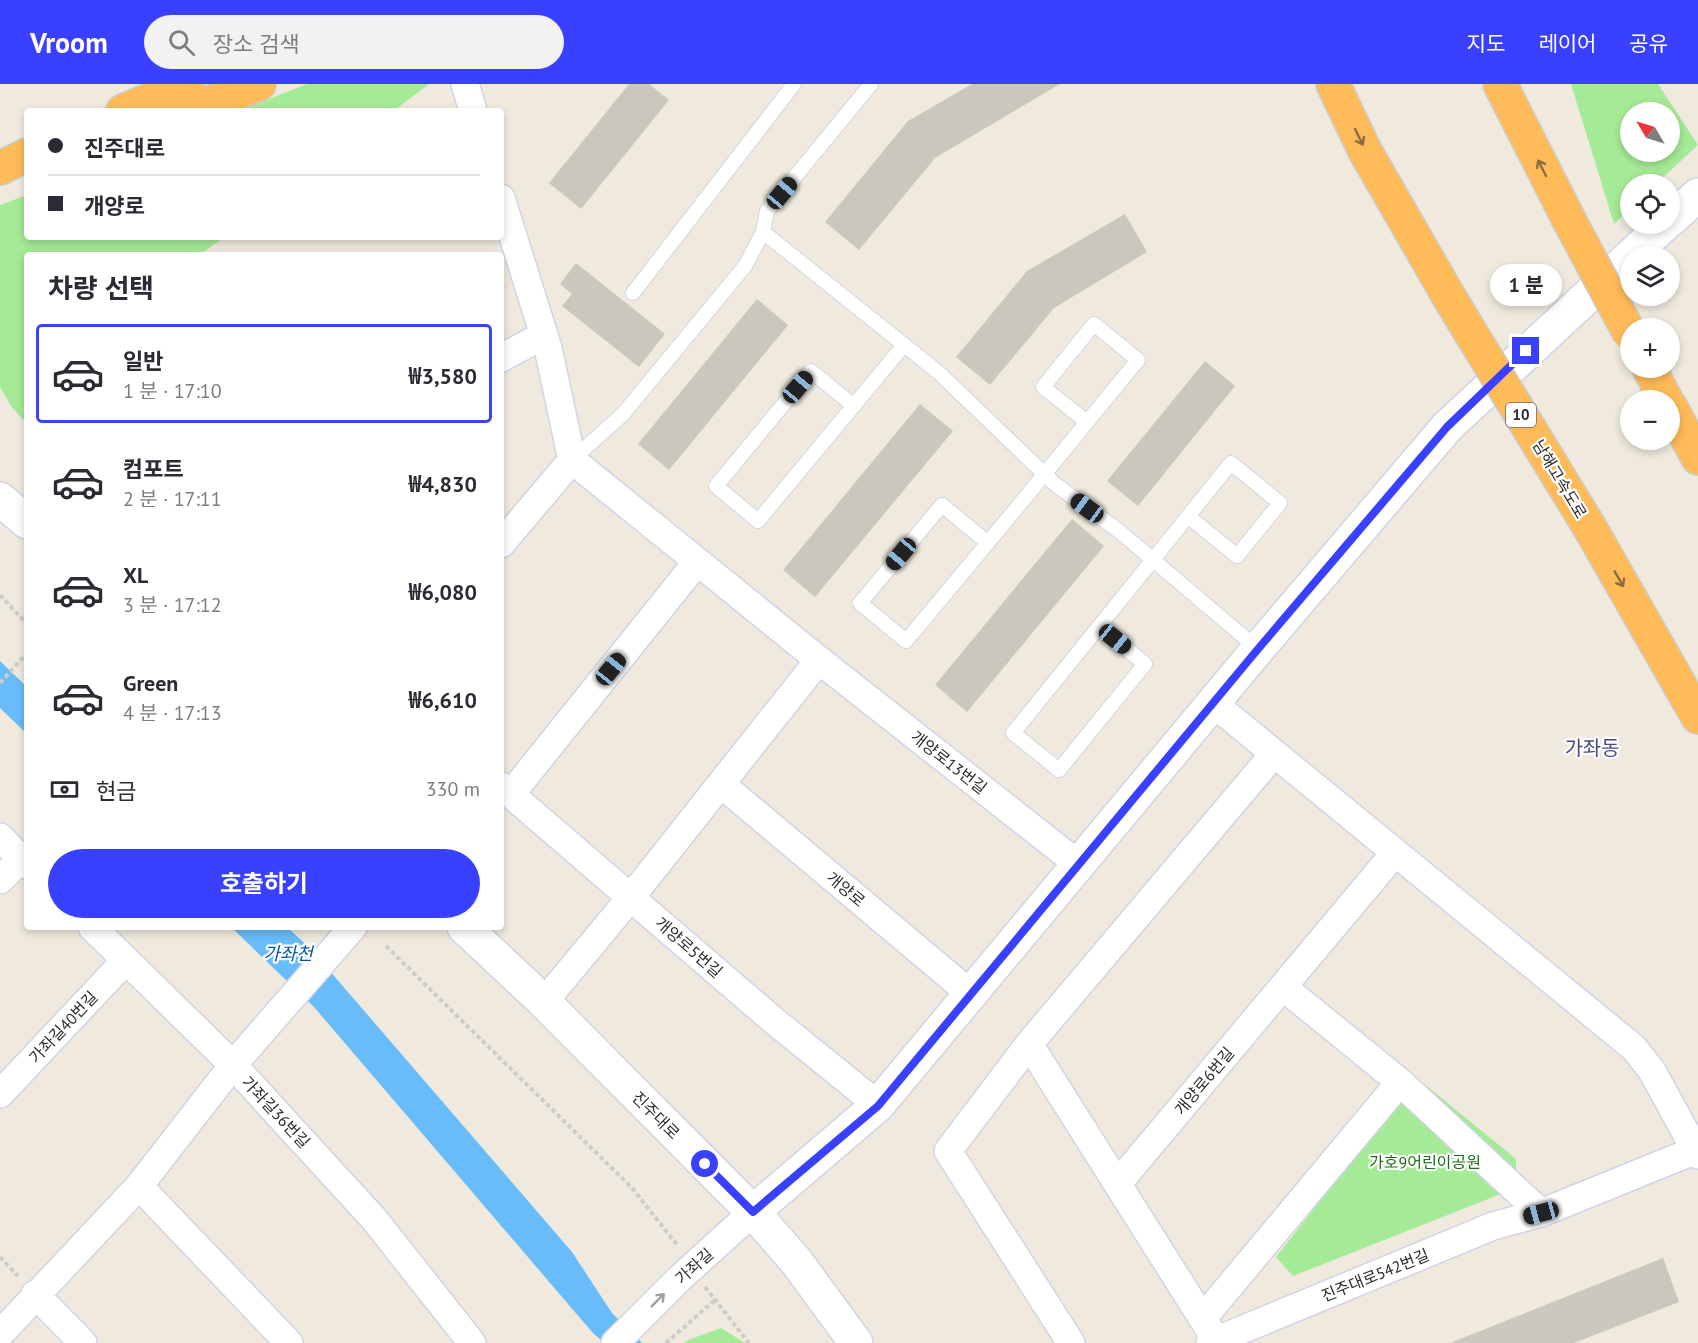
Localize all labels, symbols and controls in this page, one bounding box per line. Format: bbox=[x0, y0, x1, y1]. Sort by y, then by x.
search box bbox=[144, 15, 564, 69]
text: Vroom bbox=[30, 24, 108, 61]
icon: search bbox=[165, 26, 198, 59]
text: 장소 검색 bbox=[213, 30, 300, 58]
text: 지도 bbox=[1467, 30, 1505, 57]
text: 레이어 bbox=[1538, 30, 1596, 57]
text: 공유 bbox=[1629, 30, 1668, 57]
north arrow bbox=[1620, 102, 1680, 162]
map controls bbox=[1620, 102, 1680, 450]
one-way arrow bbox=[1353, 127, 1365, 145]
text: 진주대로 bbox=[84, 134, 165, 162]
one-way arrow bbox=[1536, 159, 1548, 177]
car bbox=[764, 173, 800, 213]
button: locate bbox=[1620, 174, 1680, 234]
text: 개양로 bbox=[84, 192, 145, 220]
button: layers bbox=[1620, 246, 1680, 306]
callout: 1 분 bbox=[1490, 264, 1562, 306]
text: 차량 선택 bbox=[48, 271, 154, 305]
text: 1 분 bbox=[1509, 272, 1543, 298]
button: + bbox=[1620, 318, 1680, 378]
route end bbox=[1512, 337, 1539, 364]
icon: car bbox=[51, 347, 105, 401]
text: 일반 bbox=[123, 347, 163, 375]
text: ₩3,580 bbox=[409, 362, 477, 390]
car bbox=[780, 367, 816, 407]
text: 1 분 · 17:10 bbox=[123, 378, 222, 404]
button: − bbox=[1620, 390, 1680, 450]
road number: 10 bbox=[1506, 403, 1536, 427]
street label: 남해고속도로 bbox=[1529, 436, 1591, 522]
icon: car bbox=[51, 455, 105, 509]
text: 컴포트 bbox=[123, 455, 184, 483]
text: ₩4,830 bbox=[409, 470, 477, 498]
text: 2 분 · 17:11 bbox=[123, 486, 222, 512]
car bbox=[1067, 490, 1107, 526]
car bbox=[883, 534, 919, 574]
text: XL bbox=[123, 561, 148, 589]
icon: car bbox=[51, 563, 105, 617]
one-way arrow bbox=[1613, 570, 1625, 587]
text: ₩6,080 bbox=[409, 578, 477, 606]
text: 3 분 · 17:12 bbox=[123, 592, 222, 618]
car bbox=[1095, 621, 1135, 657]
car bbox=[593, 649, 629, 689]
text: Green bbox=[123, 669, 178, 697]
icon: car bbox=[51, 671, 105, 725]
text: ₩6,610 bbox=[409, 686, 477, 714]
text: 4 분 · 17:13 bbox=[123, 700, 222, 726]
street label: 개양로13번길 bbox=[907, 726, 991, 798]
district label: 가좌동 bbox=[1564, 735, 1620, 761]
icon: cash bbox=[48, 773, 81, 806]
text: 330 m bbox=[426, 776, 480, 802]
text: 현금 bbox=[96, 777, 136, 805]
button: 호출하기 bbox=[48, 849, 480, 918]
street label: 개양로 bbox=[823, 867, 870, 911]
street label: 개양로5번길 bbox=[651, 912, 727, 982]
water label: 가좌천 bbox=[263, 942, 315, 965]
street label: 가좌길40번길 bbox=[25, 987, 101, 1067]
street label: 개양로6번길 bbox=[1170, 1043, 1238, 1119]
street label: 가좌길36번길 bbox=[238, 1072, 314, 1152]
street label: 진주대로 bbox=[628, 1087, 684, 1143]
route start bbox=[691, 1150, 718, 1177]
park label: 가호9어린이공원 bbox=[1369, 1152, 1481, 1172]
car bbox=[1521, 1200, 1561, 1226]
street label: 가좌길 bbox=[671, 1244, 717, 1288]
street label: 진주대로542번길 bbox=[1318, 1244, 1432, 1306]
one-way arrow bbox=[651, 1292, 666, 1307]

